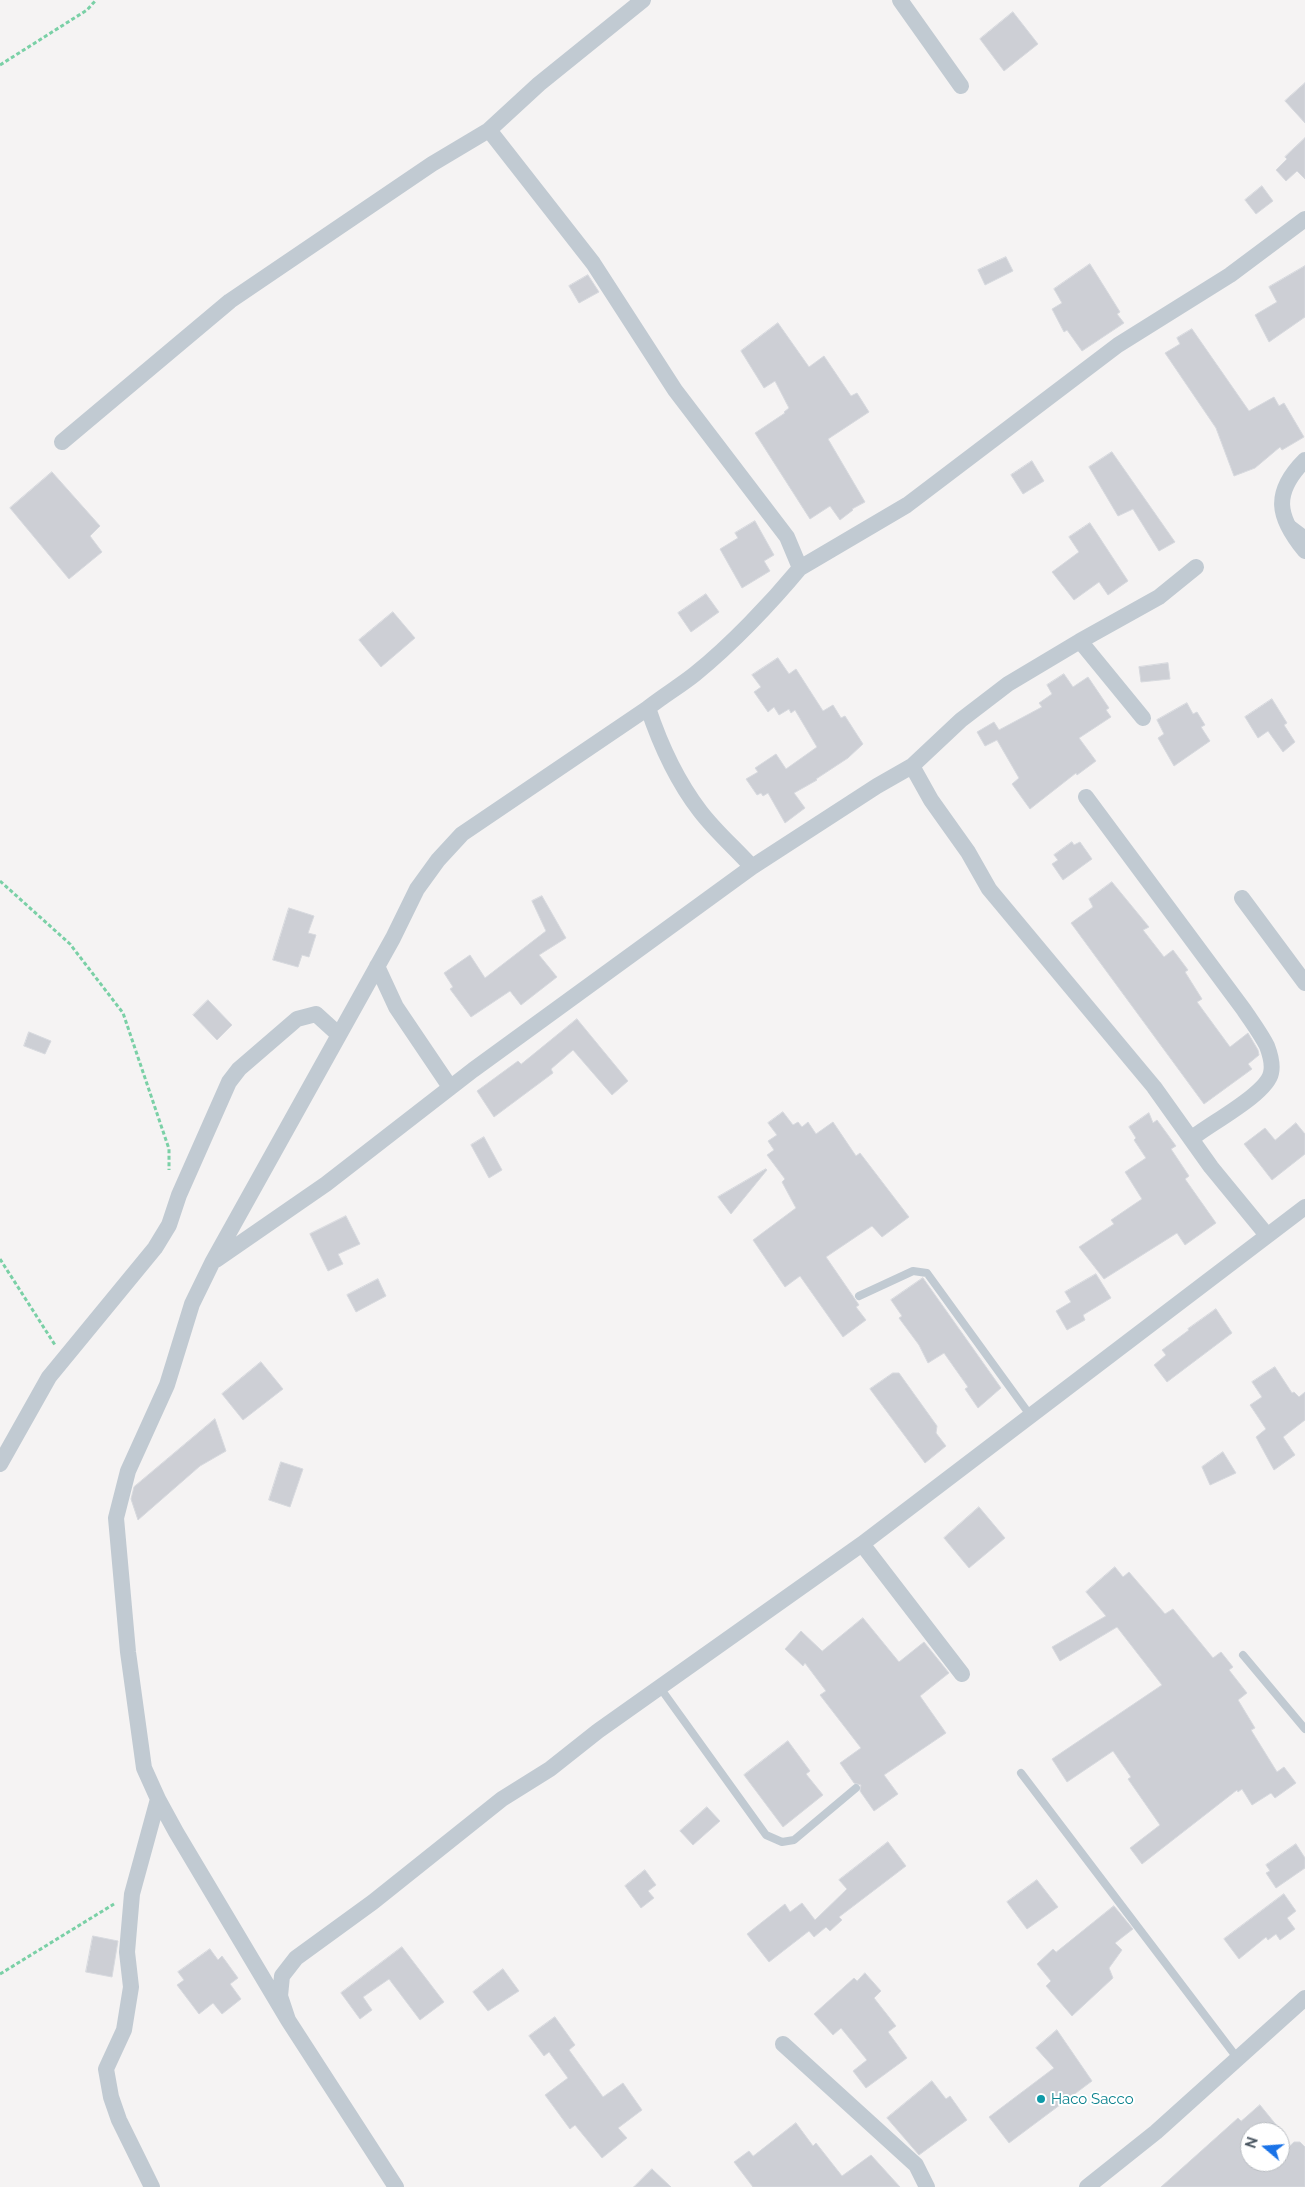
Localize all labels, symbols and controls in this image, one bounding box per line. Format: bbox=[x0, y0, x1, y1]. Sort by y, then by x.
place label: Haco Sacco bbox=[1051, 2090, 1134, 2108]
marker: Haco Sacco bbox=[1035, 2093, 1047, 2105]
north arrow bbox=[1240, 2122, 1290, 2172]
text: N bbox=[1242, 2135, 1261, 2150]

